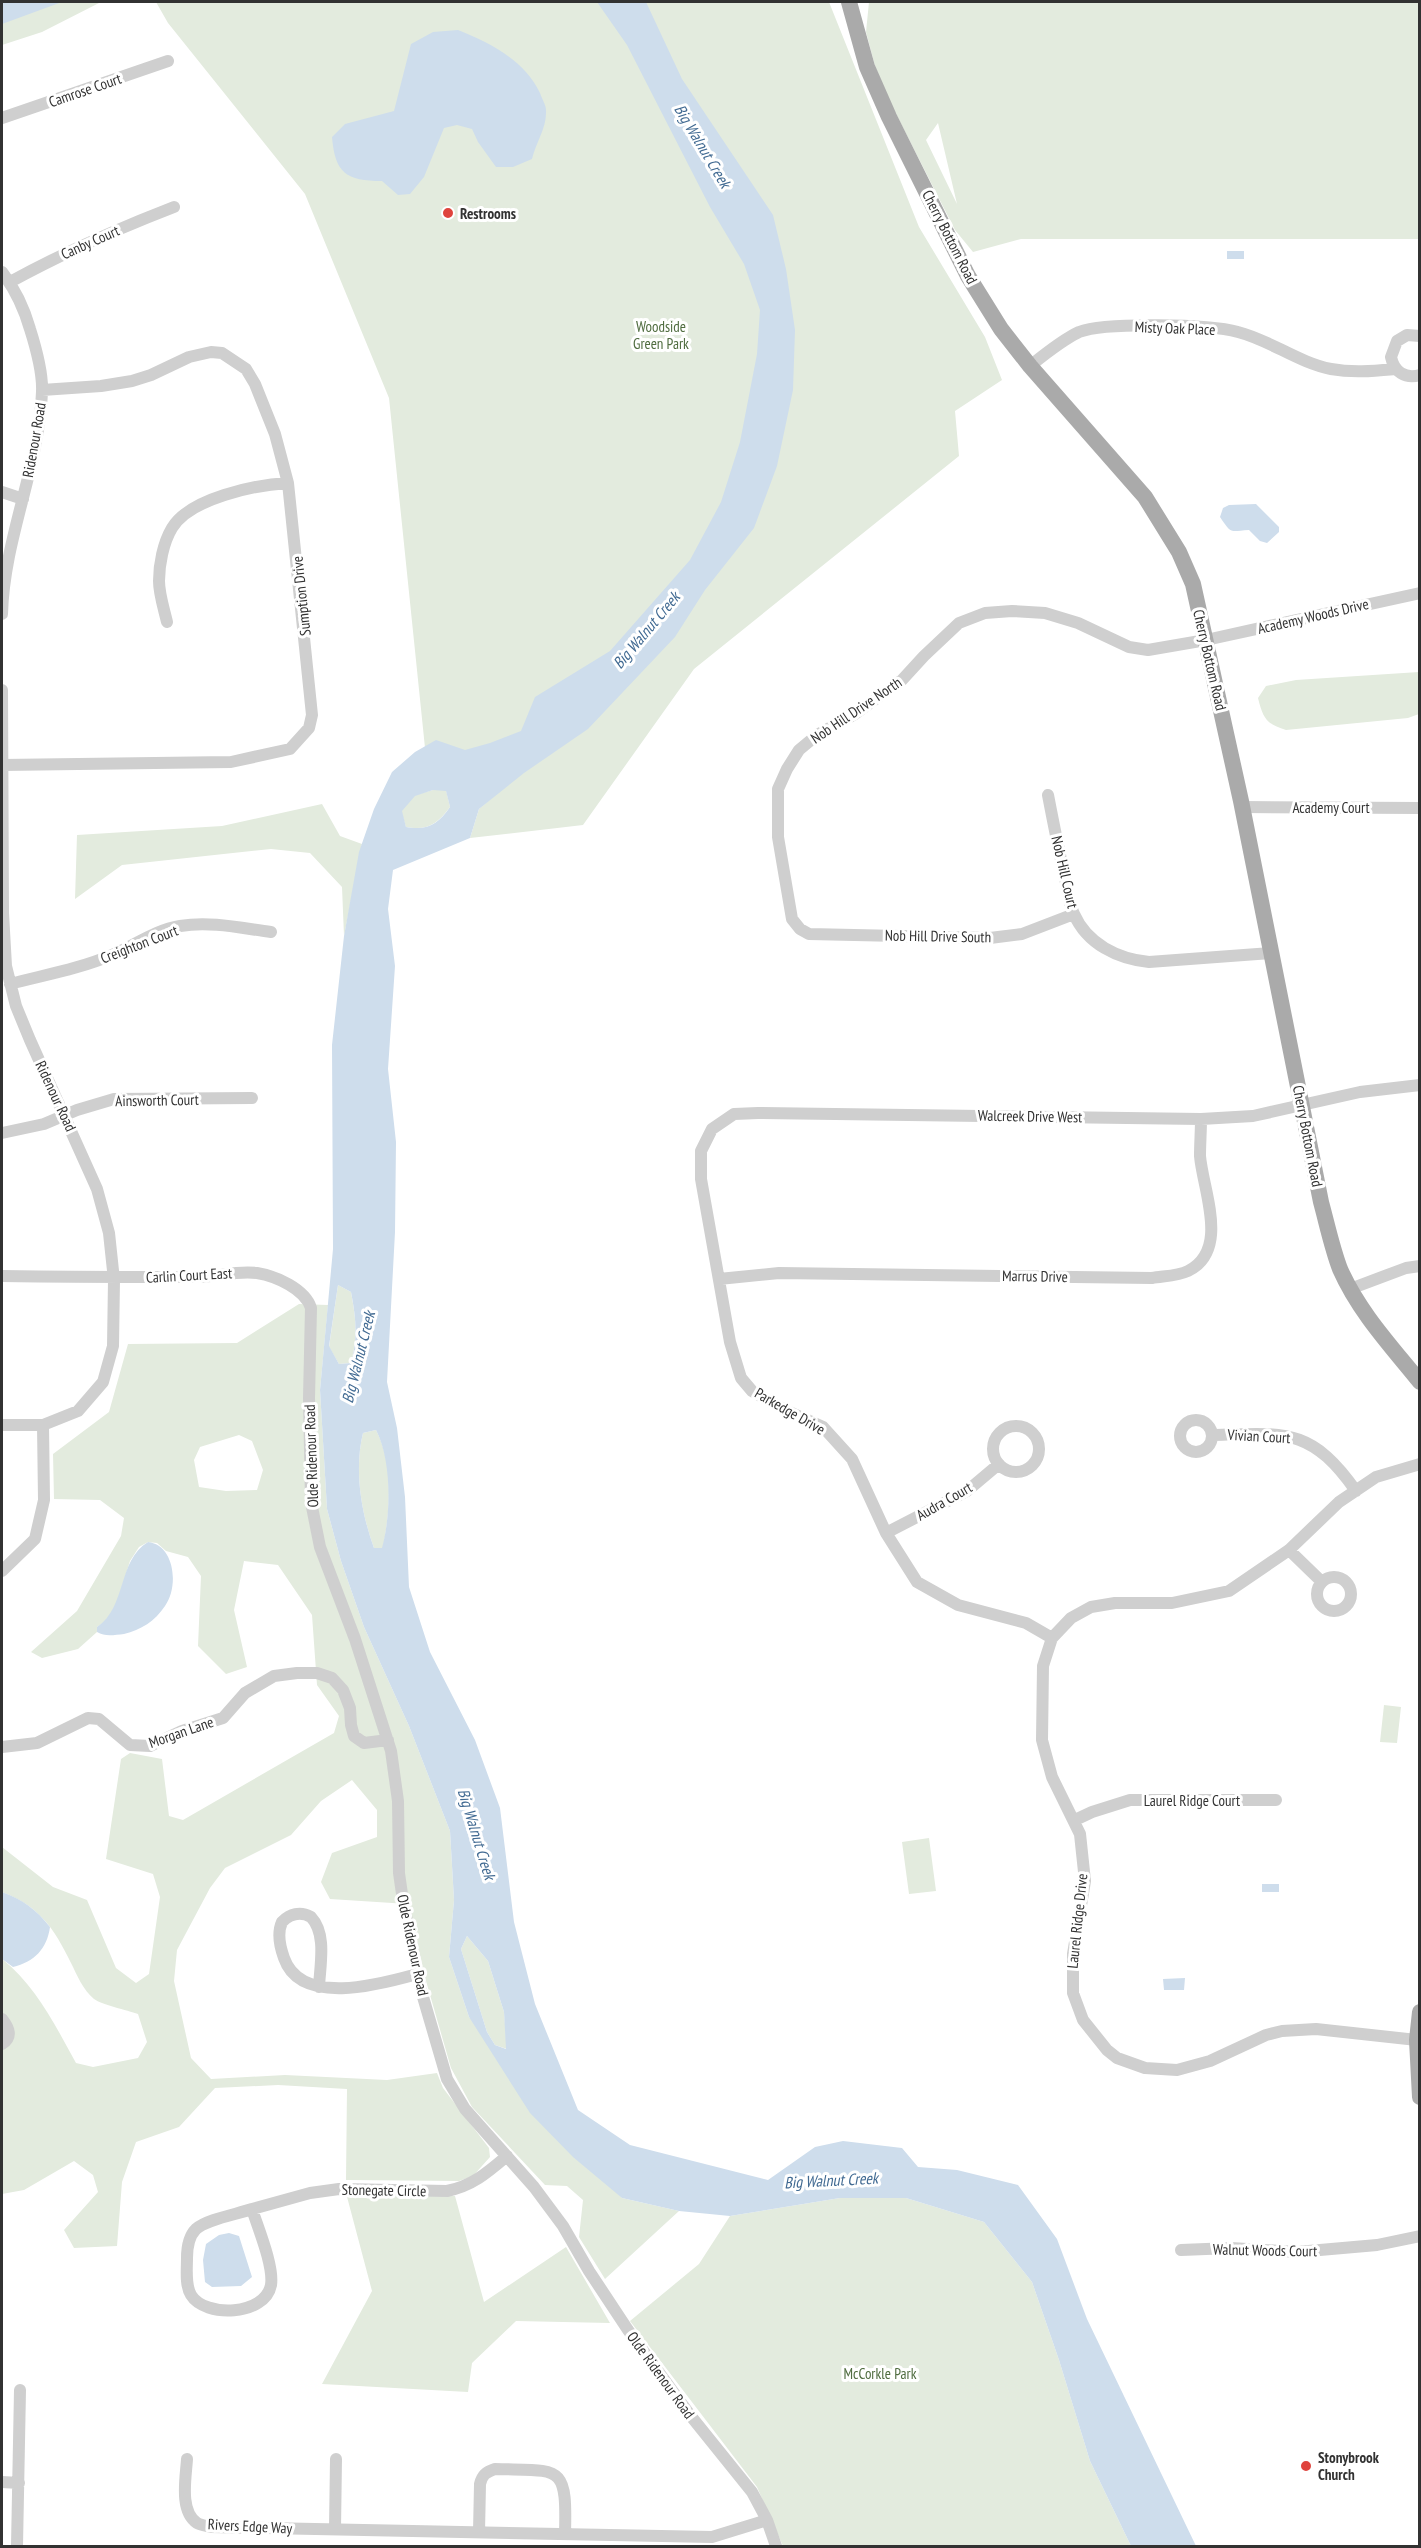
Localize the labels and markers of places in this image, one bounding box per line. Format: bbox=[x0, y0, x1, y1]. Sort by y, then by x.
place label: Restrooms bbox=[460, 204, 516, 223]
marker: Restrooms bbox=[441, 206, 455, 220]
place label: Stonybrook Church bbox=[1318, 2448, 1380, 2484]
marker: Stonybrook Church bbox=[1299, 2459, 1313, 2473]

